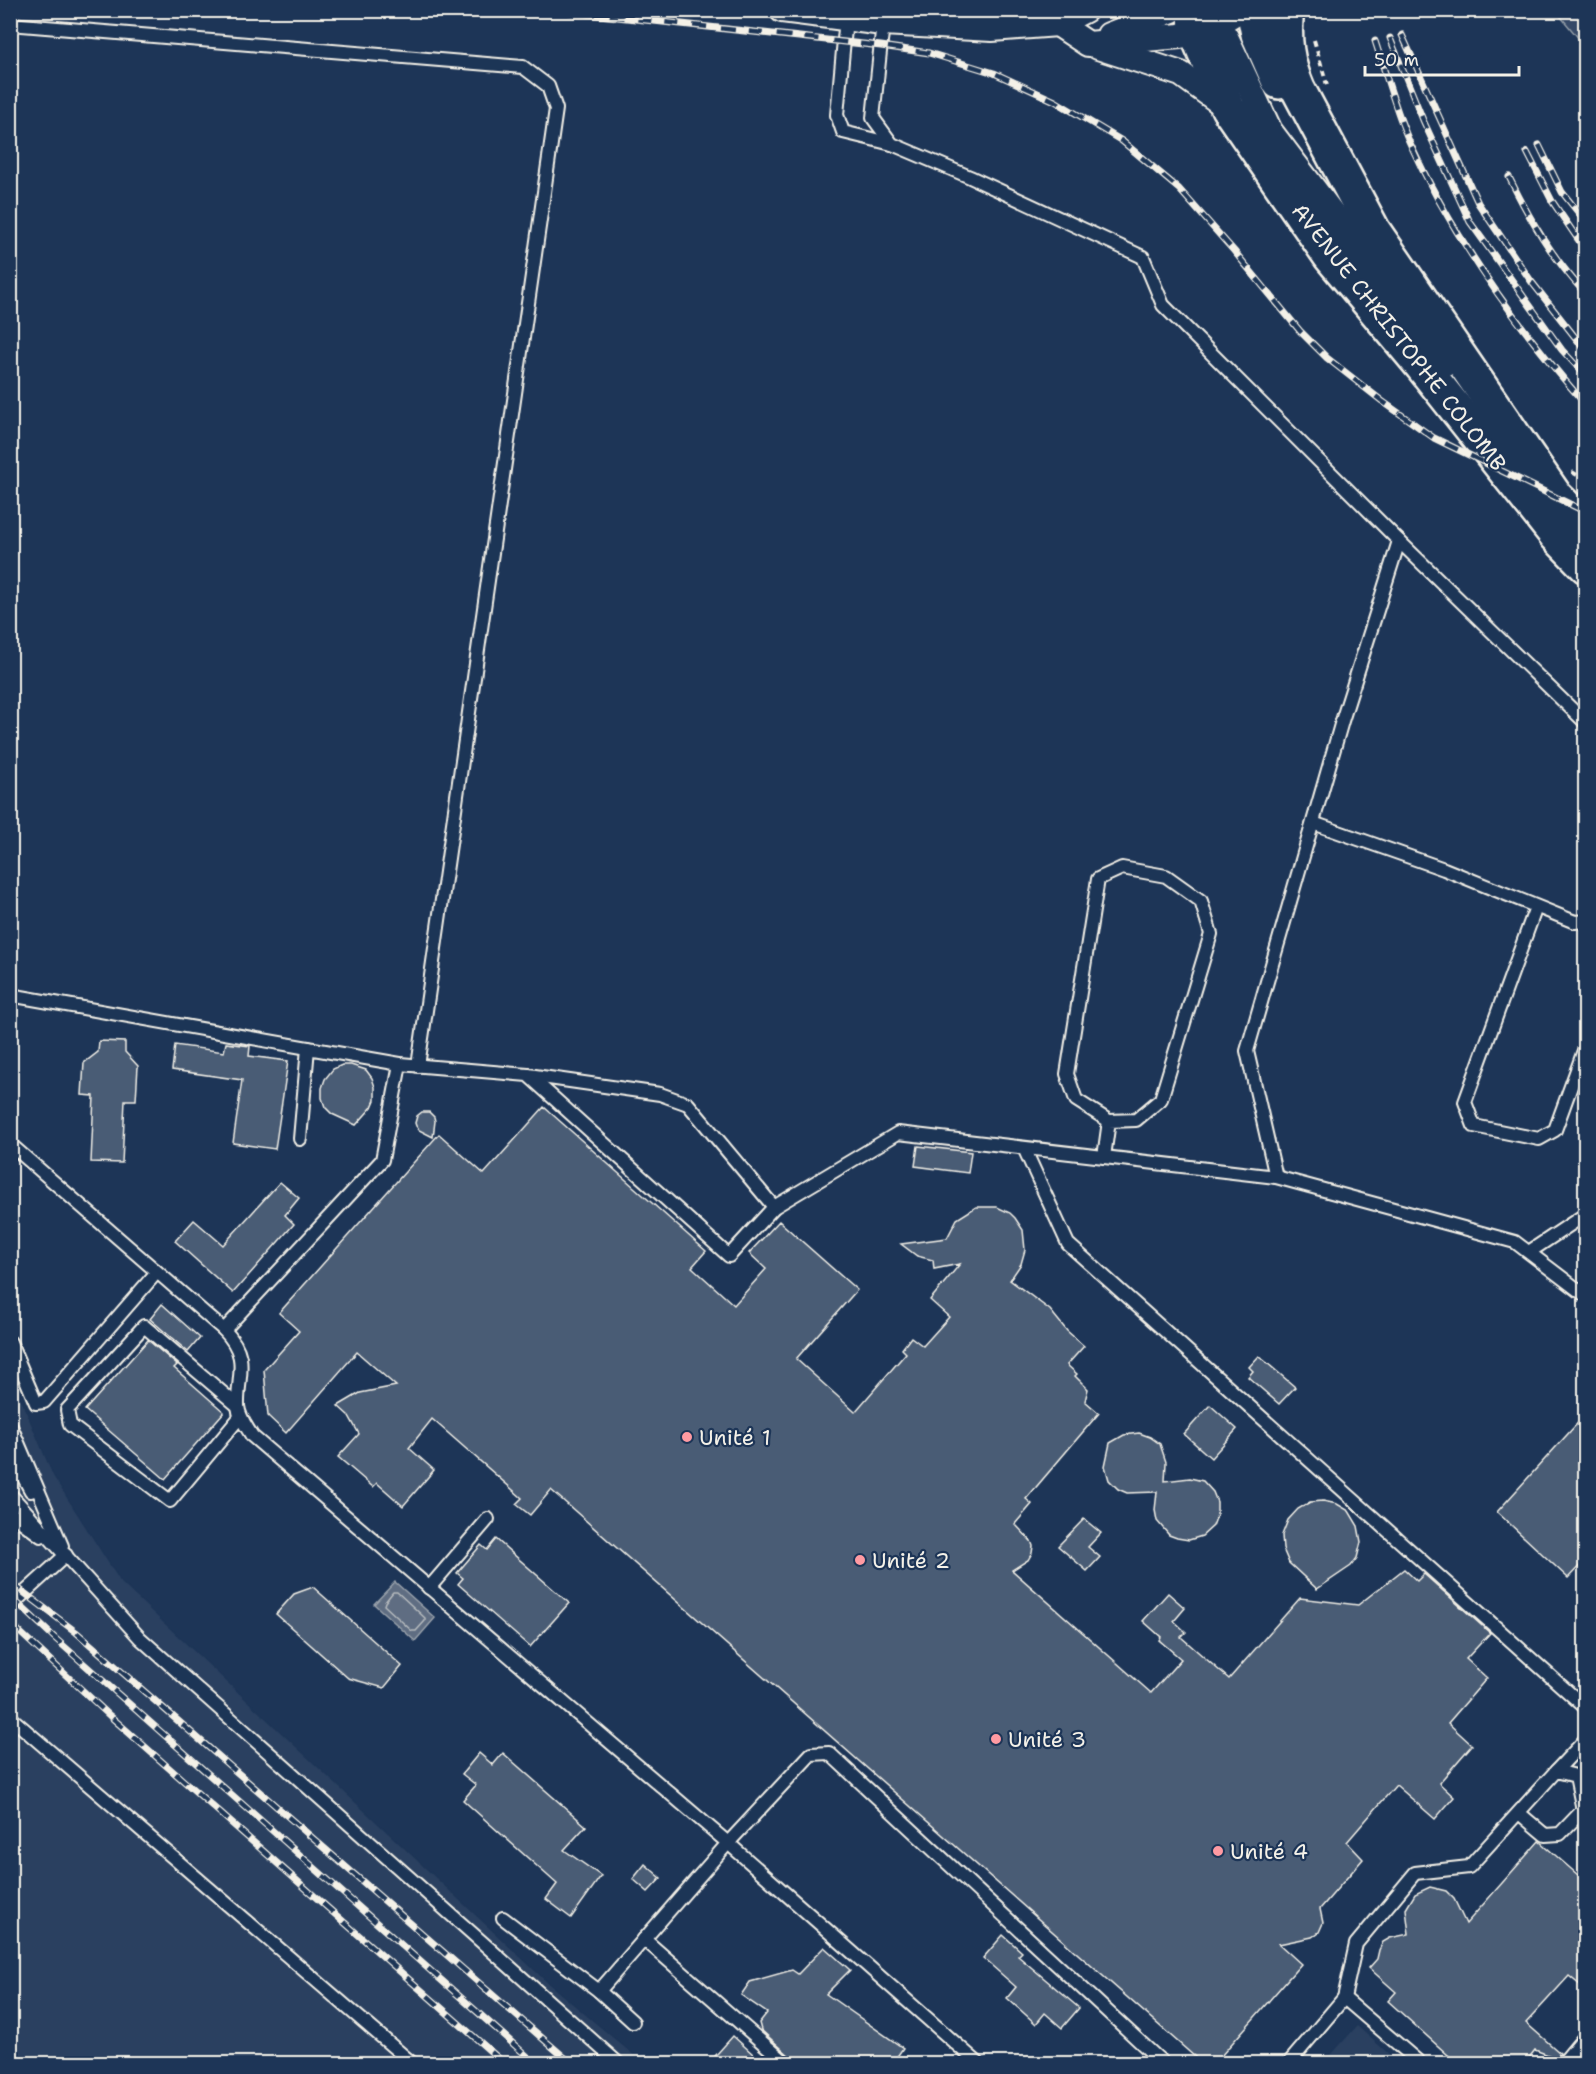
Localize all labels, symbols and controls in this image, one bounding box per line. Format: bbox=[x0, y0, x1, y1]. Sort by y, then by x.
scale bar bbox=[1365, 39, 1520, 77]
text: 50 m bbox=[1374, 48, 1419, 72]
street label: AVENUE CHRISTOPHE COLOMB bbox=[1285, 197, 1513, 477]
place label: Unité 1 bbox=[699, 1423, 771, 1452]
marker: Unité 1 bbox=[680, 1430, 694, 1444]
place label: Unité 2 bbox=[872, 1546, 950, 1575]
marker: Unité 2 bbox=[853, 1553, 867, 1567]
place label: Unité 3 bbox=[1008, 1725, 1086, 1754]
marker: Unité 3 bbox=[989, 1732, 1003, 1746]
place label: Unité 4 bbox=[1230, 1837, 1308, 1866]
marker: Unité 4 bbox=[1211, 1844, 1225, 1858]

